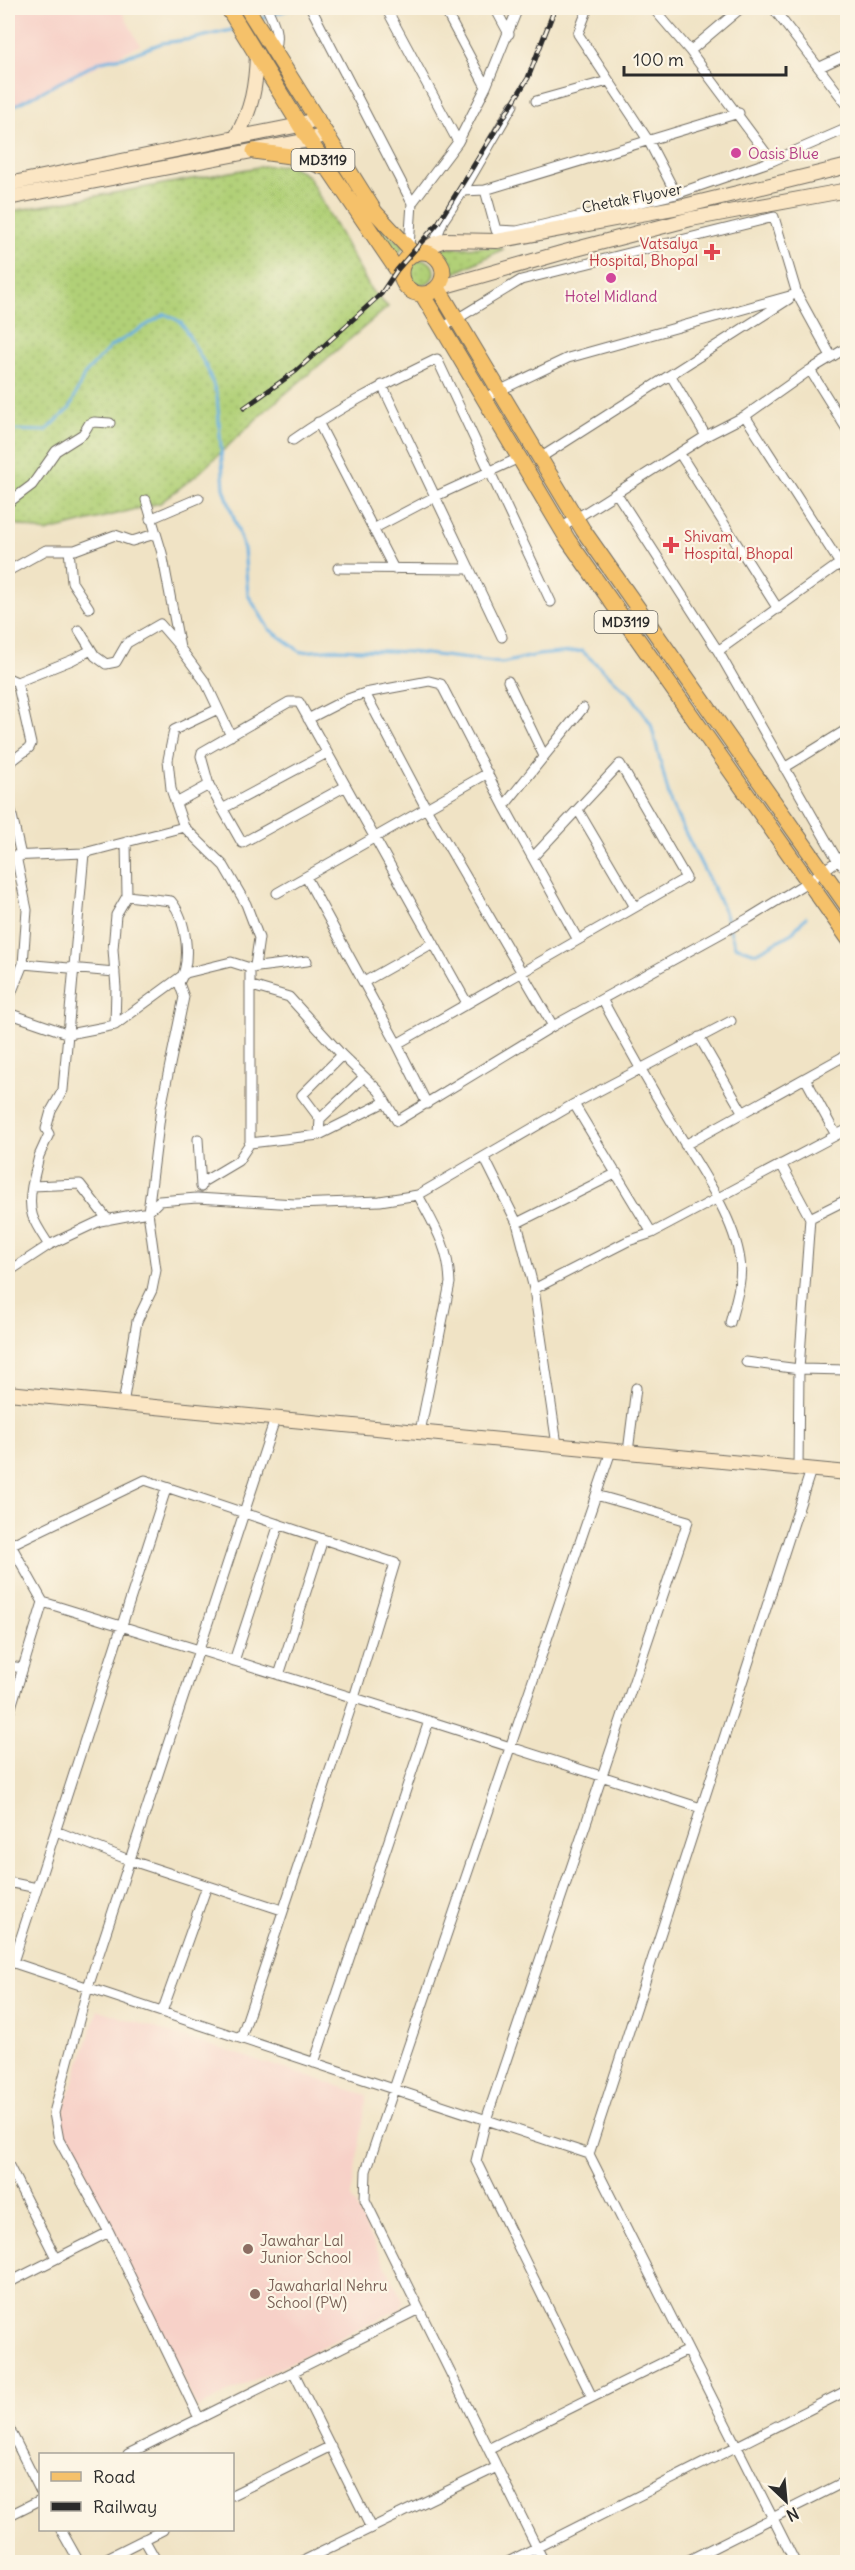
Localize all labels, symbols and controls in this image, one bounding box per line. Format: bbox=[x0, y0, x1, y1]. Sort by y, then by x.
scale bar bbox=[624, 39, 786, 77]
text: 100 m bbox=[633, 48, 684, 71]
place label: Oasis Blue bbox=[748, 144, 819, 163]
marker: Oasis Blue bbox=[729, 146, 743, 160]
road number: MD3119 bbox=[292, 149, 354, 171]
street label: Chetak Flyover bbox=[580, 179, 684, 217]
place label: Vatsalya Hospital, Bhopal bbox=[589, 234, 698, 270]
marker: Vatsalya Hospital, Bhopal bbox=[703, 243, 721, 261]
marker: Hotel Midland bbox=[604, 271, 618, 285]
place label: Hotel Midland bbox=[565, 287, 658, 306]
place label: Shivam Hospital, Bhopal bbox=[684, 527, 793, 563]
marker: Shivam Hospital, Bhopal bbox=[662, 536, 680, 554]
road number: MD3119 bbox=[594, 611, 658, 633]
place label: Jawahar Lal Junior School bbox=[260, 2231, 351, 2267]
marker: Jawahar Lal Junior School bbox=[241, 2242, 255, 2256]
place label: Jawaharlal Nehru School (PW) bbox=[267, 2276, 388, 2312]
marker: Jawaharlal Nehru School (PW) bbox=[248, 2287, 262, 2301]
legend bbox=[39, 2453, 234, 2531]
text: Road bbox=[93, 2465, 136, 2488]
north arrow bbox=[756, 2471, 816, 2531]
text: Railway bbox=[93, 2495, 157, 2518]
text: N bbox=[783, 2503, 802, 2526]

